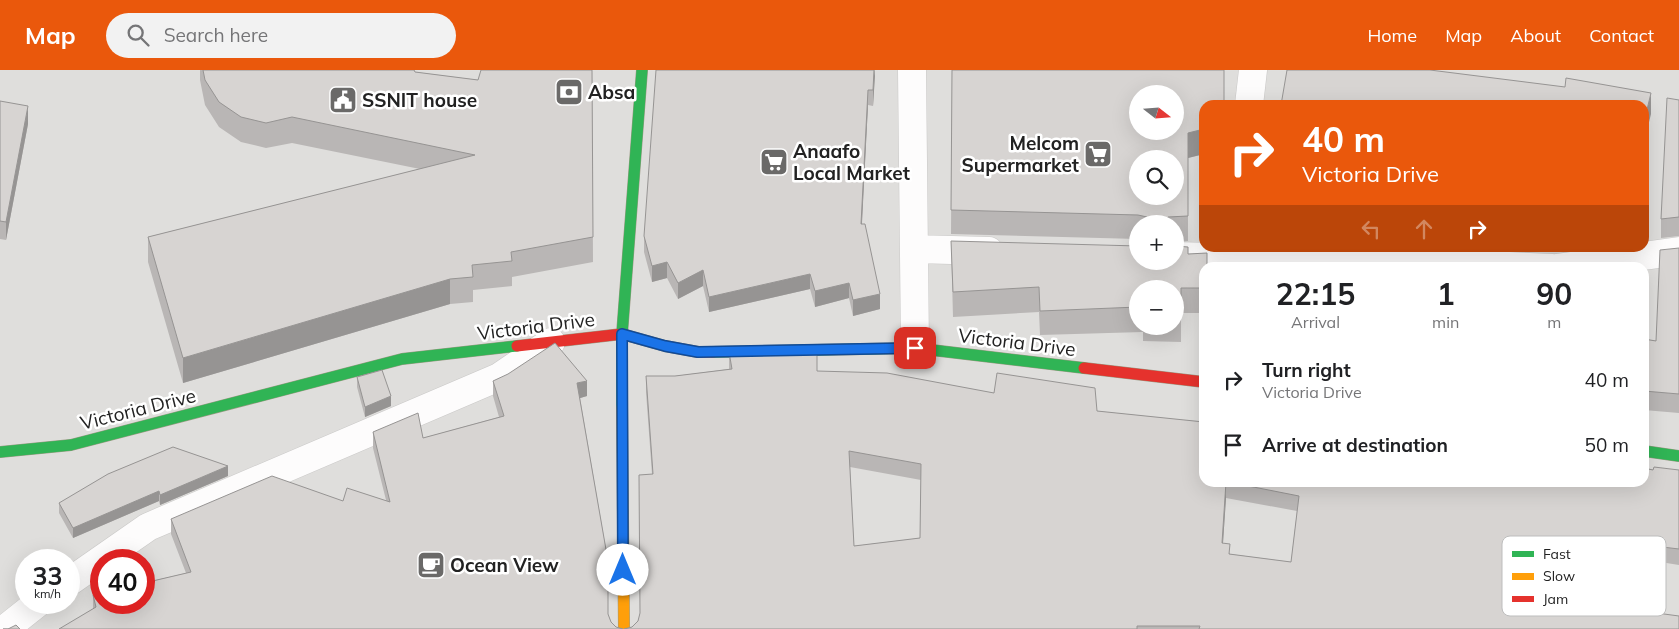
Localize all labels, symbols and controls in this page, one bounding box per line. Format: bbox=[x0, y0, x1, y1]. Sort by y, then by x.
search box bbox=[106, 13, 456, 58]
text: Map bbox=[25, 20, 76, 50]
icon: search bbox=[124, 21, 152, 49]
text: Search here bbox=[164, 23, 268, 47]
text: Home bbox=[1367, 24, 1417, 47]
text: Map bbox=[1445, 24, 1482, 47]
text: About bbox=[1510, 24, 1561, 47]
text: Contact bbox=[1589, 24, 1654, 47]
bank icon: Absa bbox=[554, 77, 584, 107]
place label: Absa bbox=[588, 80, 635, 104]
public building icon: SSNIT house bbox=[328, 85, 358, 115]
north arrow bbox=[1129, 85, 1184, 140]
map controls bbox=[1129, 85, 1184, 335]
place label: SSNIT house bbox=[362, 88, 477, 112]
text: 40 m bbox=[1302, 117, 1385, 161]
icon: right bbox=[1219, 120, 1284, 185]
place label: Melcom Supermarket bbox=[962, 131, 1079, 177]
place label: Anaafo Local Market bbox=[793, 139, 910, 185]
supermarket icon: Melcom Supermarket bbox=[1083, 139, 1113, 169]
supermarket icon: Anaafo Local Market bbox=[759, 147, 789, 177]
button: search bbox=[1129, 150, 1184, 205]
text: Victoria Drive bbox=[1302, 160, 1439, 188]
button: + bbox=[1129, 215, 1184, 270]
icon: left bbox=[1357, 215, 1385, 243]
icon: ahead bbox=[1410, 215, 1438, 243]
icon: right bbox=[1463, 215, 1491, 243]
text: 22:15 bbox=[1276, 275, 1355, 313]
text: 1 bbox=[1437, 275, 1455, 313]
text: 90 bbox=[1536, 275, 1572, 313]
button: − bbox=[1129, 280, 1184, 335]
street label: Victoria Drive bbox=[476, 307, 596, 345]
text: Arrival bbox=[1291, 312, 1340, 332]
text: min bbox=[1432, 312, 1459, 332]
text: m bbox=[1547, 312, 1561, 332]
street label: Victoria Drive bbox=[957, 323, 1077, 361]
pin bbox=[894, 327, 936, 369]
icon: arrive bbox=[901, 334, 929, 362]
text: Turn right bbox=[1262, 358, 1351, 382]
icon: right bbox=[1219, 366, 1247, 394]
text: 40 m bbox=[1585, 368, 1629, 392]
text: Victoria Drive bbox=[1262, 382, 1362, 402]
street label: Victoria Drive bbox=[78, 383, 198, 435]
icon: arrive bbox=[1219, 431, 1247, 459]
text: Arrive at destination bbox=[1262, 433, 1448, 457]
text: 50 m bbox=[1585, 433, 1629, 457]
legend bbox=[1502, 536, 1666, 616]
position arrow bbox=[596, 543, 648, 595]
text: Fast bbox=[1543, 545, 1571, 563]
speed limit sign: 40 bbox=[90, 549, 155, 614]
cafe icon: Ocean View bbox=[416, 550, 446, 580]
place label: Ocean View bbox=[450, 553, 559, 577]
text: 33 bbox=[32, 560, 63, 591]
text: Slow bbox=[1543, 567, 1575, 585]
text: km/h bbox=[34, 586, 61, 601]
text: Jam bbox=[1543, 590, 1568, 608]

